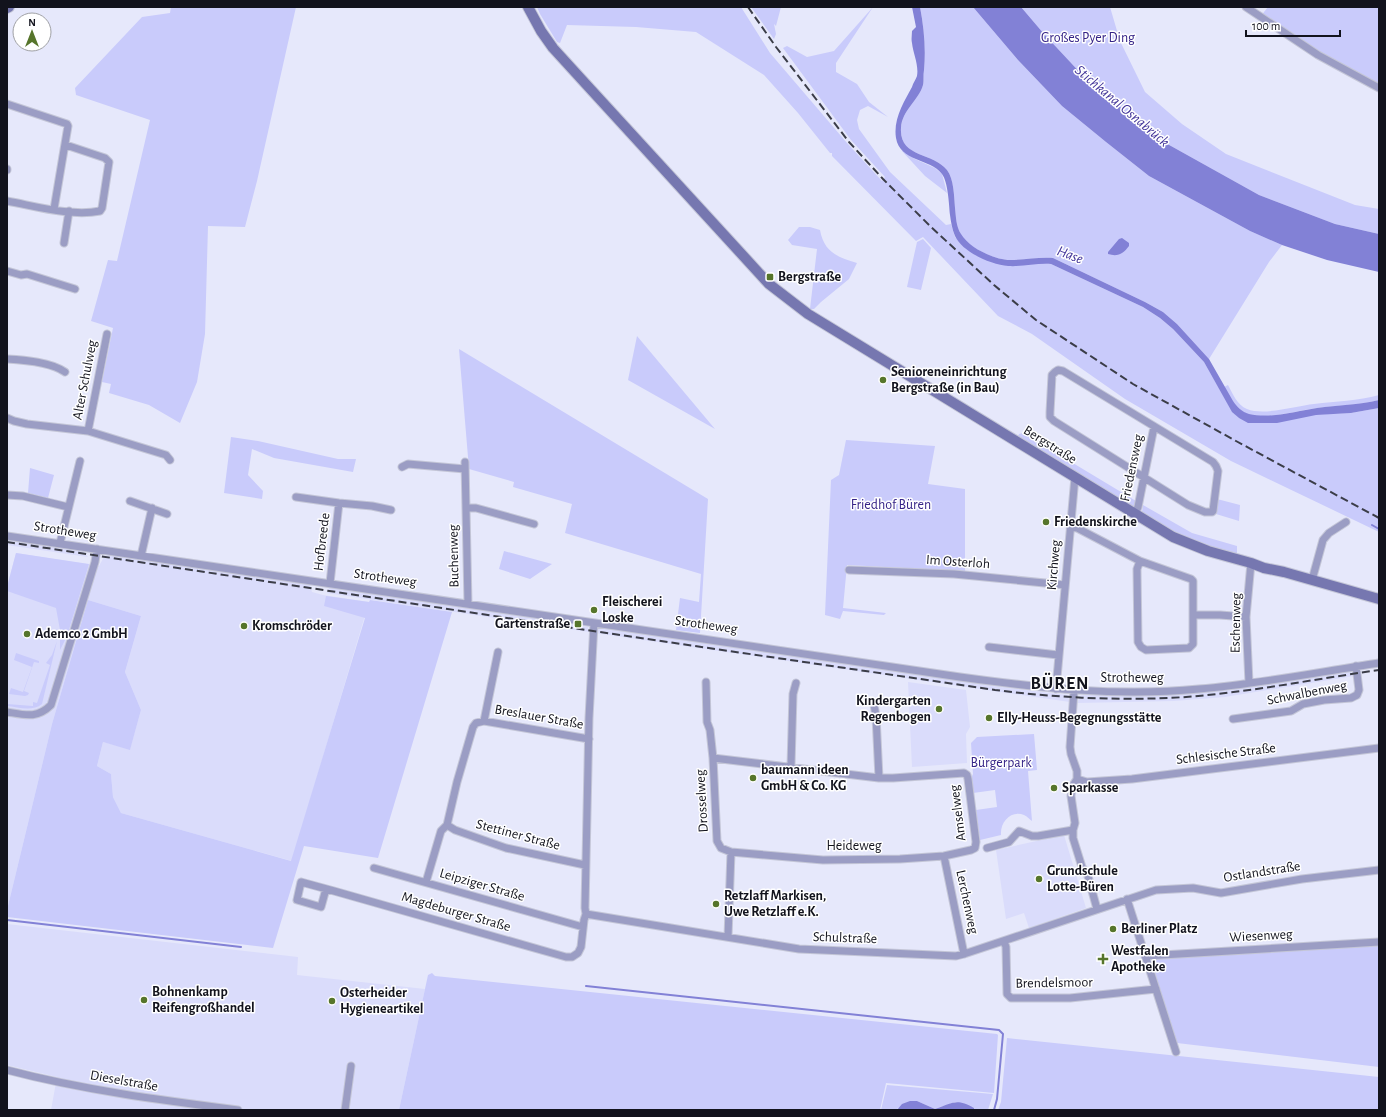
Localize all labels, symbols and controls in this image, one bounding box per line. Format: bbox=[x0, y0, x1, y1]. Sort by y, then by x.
north arrow bbox=[12, 12, 52, 52]
scale bar bbox=[1246, 12, 1340, 38]
text: N bbox=[28, 17, 36, 28]
text: 100 m bbox=[1252, 20, 1280, 32]
park label: Großes Pyer Ding bbox=[1041, 31, 1135, 45]
water label: Stichkanal Osnabrück bbox=[1072, 62, 1172, 150]
water label: Hase bbox=[1055, 243, 1085, 267]
place label: Bergstraße bbox=[778, 270, 841, 284]
marker: Bergstraße bbox=[765, 272, 775, 282]
street label: Alter Schulweg bbox=[70, 339, 100, 421]
place label: Senioreneinrichtung Bergstraße (in Bau) bbox=[891, 365, 1007, 395]
marker: Senioreneinrichtung Bergstraße (in Bau) bbox=[878, 375, 888, 385]
street label: Bergstraße bbox=[1021, 423, 1079, 467]
street label: Friedensweg bbox=[1118, 433, 1146, 503]
park label: Friedhof Büren bbox=[851, 498, 931, 512]
street label: Hofbreede bbox=[311, 512, 333, 572]
place label: Friedenskirche bbox=[1054, 515, 1137, 529]
marker: Friedenskirche bbox=[1041, 517, 1051, 527]
street label: Strotheweg bbox=[33, 519, 97, 543]
street label: Buchenweg bbox=[446, 524, 462, 588]
street label: Kirchweg bbox=[1045, 539, 1063, 591]
street label: Im Osterloh bbox=[926, 553, 990, 571]
street label: Strotheweg bbox=[353, 567, 417, 589]
street label: Eschenweg bbox=[1228, 593, 1244, 653]
place label: Fleischerei Loske bbox=[602, 595, 662, 625]
marker: Fleischerei Loske bbox=[589, 605, 599, 615]
street label: Strotheweg bbox=[674, 614, 738, 636]
place label: Gartenstraße bbox=[495, 617, 570, 631]
place label: Kromschröder bbox=[252, 619, 332, 633]
marker: Gartenstraße bbox=[573, 619, 583, 629]
marker: Kromschröder bbox=[239, 621, 249, 631]
place label: Ademco 2 GmbH bbox=[35, 627, 128, 641]
marker: Ademco 2 GmbH bbox=[22, 629, 32, 639]
street label: Strotheweg bbox=[1100, 671, 1164, 685]
district label: BÜREN bbox=[1030, 672, 1090, 693]
street label: Schwalbenweg bbox=[1266, 678, 1348, 708]
place label: Kindergarten Regenbogen bbox=[856, 694, 931, 724]
street label: Breslauer Straße bbox=[493, 702, 585, 732]
marker: Kindergarten Regenbogen bbox=[934, 704, 944, 714]
place label: Elly-Heuss-Begegnungsstätte bbox=[997, 711, 1162, 725]
marker: Elly-Heuss-Begegnungsstätte bbox=[984, 713, 994, 723]
street label: Schlesische Straße bbox=[1175, 741, 1277, 767]
park label: Bürgerpark bbox=[970, 756, 1032, 770]
place label: baumann ideen GmbH & Co. KG bbox=[761, 763, 849, 793]
street label: Drosselweg bbox=[693, 769, 711, 833]
marker: baumann ideen GmbH & Co. KG bbox=[748, 773, 758, 783]
place label: Sparkasse bbox=[1062, 781, 1119, 795]
marker: Sparkasse bbox=[1049, 783, 1059, 793]
street label: Amselweg bbox=[948, 784, 968, 842]
street label: Stettiner Straße bbox=[475, 817, 561, 853]
street label: Heideweg bbox=[826, 839, 882, 853]
street label: Ostlandstraße bbox=[1223, 859, 1301, 885]
place label: Grundschule Lotte-Büren bbox=[1047, 864, 1118, 894]
street label: Leipziger Straße bbox=[438, 866, 526, 904]
street label: Lerchenweg bbox=[953, 869, 981, 935]
marker: Grundschule Lotte-Büren bbox=[1034, 874, 1044, 884]
place label: Retzlaff Markisen, Uwe Retzlaff e.K. bbox=[724, 889, 826, 919]
street label: Magdeburger Straße bbox=[400, 890, 512, 934]
marker: Retzlaff Markisen, Uwe Retzlaff e.K. bbox=[711, 899, 721, 909]
place label: Berliner Platz bbox=[1121, 922, 1198, 936]
marker: Berliner Platz bbox=[1108, 924, 1118, 934]
street label: Wiesenweg bbox=[1229, 927, 1293, 945]
street label: Schulstraße bbox=[813, 930, 877, 946]
place label: Westfalen Apotheke bbox=[1111, 944, 1169, 974]
marker: Westfalen Apotheke bbox=[1098, 954, 1108, 964]
street label: Brendelsmoor bbox=[1015, 975, 1093, 991]
place label: Bohnenkamp Reifengroßhandel bbox=[152, 985, 255, 1015]
place label: Osterheider Hygieneartikel bbox=[340, 986, 424, 1016]
marker: Bohnenkamp Reifengroßhandel bbox=[139, 995, 149, 1005]
marker: Osterheider Hygieneartikel bbox=[327, 996, 337, 1006]
street label: Dieselstraße bbox=[89, 1068, 159, 1094]

